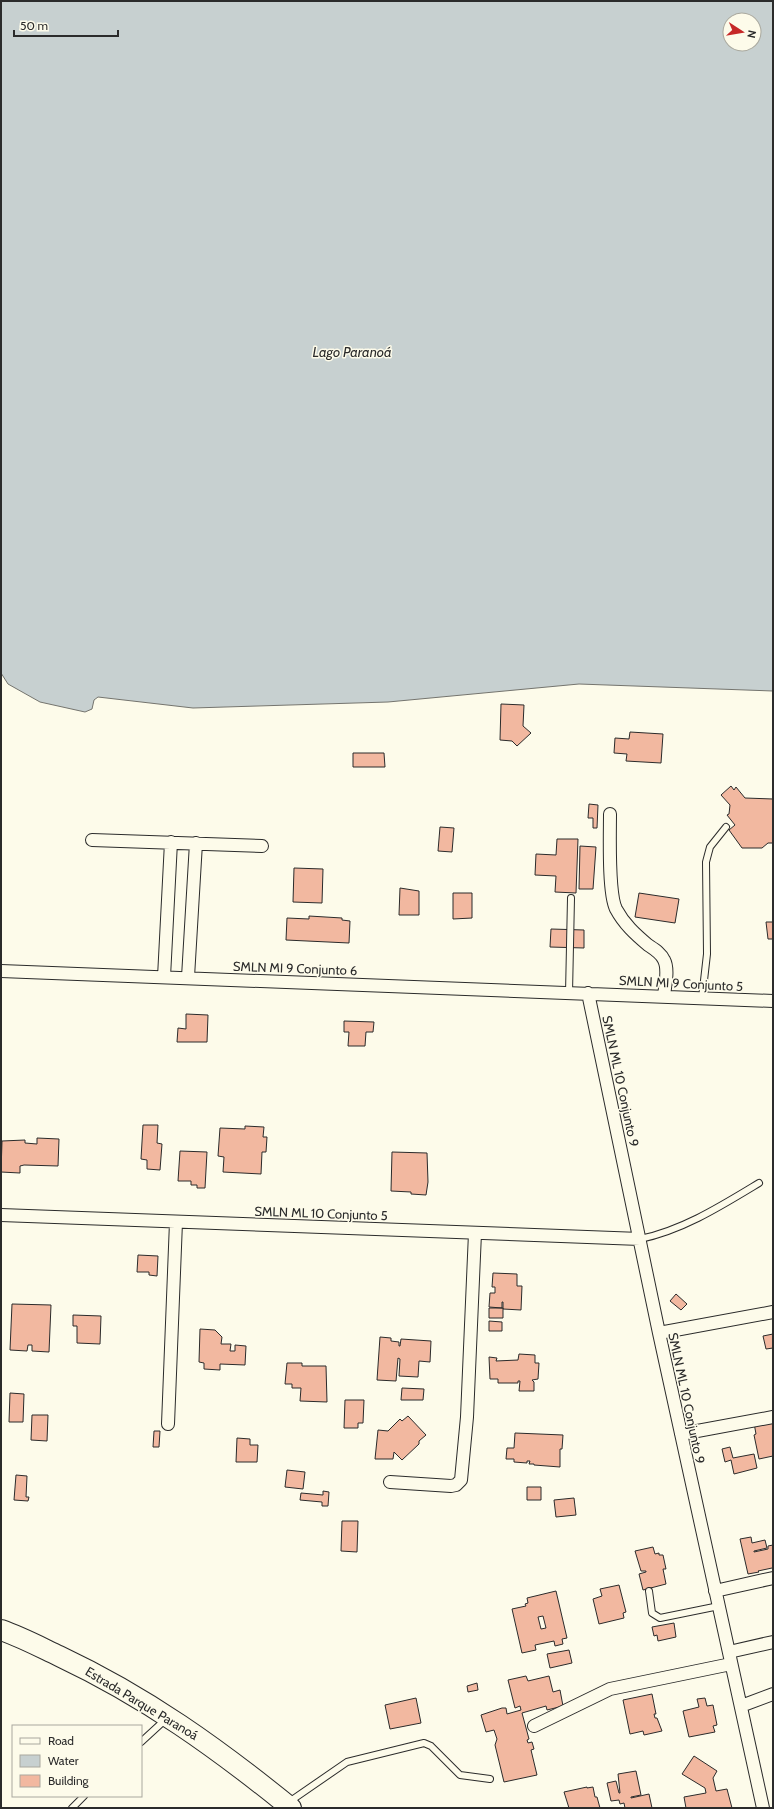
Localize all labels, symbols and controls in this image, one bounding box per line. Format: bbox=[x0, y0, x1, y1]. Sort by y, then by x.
scale bar bbox=[14, 12, 118, 38]
north arrow bbox=[722, 12, 762, 52]
text: 50 m bbox=[20, 18, 48, 33]
text: N bbox=[744, 29, 759, 39]
water label: Lago Paranoá bbox=[312, 343, 392, 361]
street label: SMLN MI 9 Conjunto 6 bbox=[232, 958, 357, 979]
street label: SMLN MI 9 Conjunto 5 bbox=[619, 972, 743, 995]
street label: SMLN ML 10 Conjunto 9 bbox=[598, 1014, 643, 1148]
street label: SMLN ML 10 Conjunto 5 bbox=[254, 1203, 388, 1224]
street label: SMLN ML 10 Conjunto 9 bbox=[664, 1331, 709, 1465]
street label: Estrada Parque Paranoá bbox=[83, 1663, 202, 1743]
legend bbox=[12, 1725, 142, 1797]
text: Road bbox=[48, 1733, 74, 1748]
text: Water bbox=[48, 1753, 79, 1768]
text: Building bbox=[48, 1773, 90, 1788]

